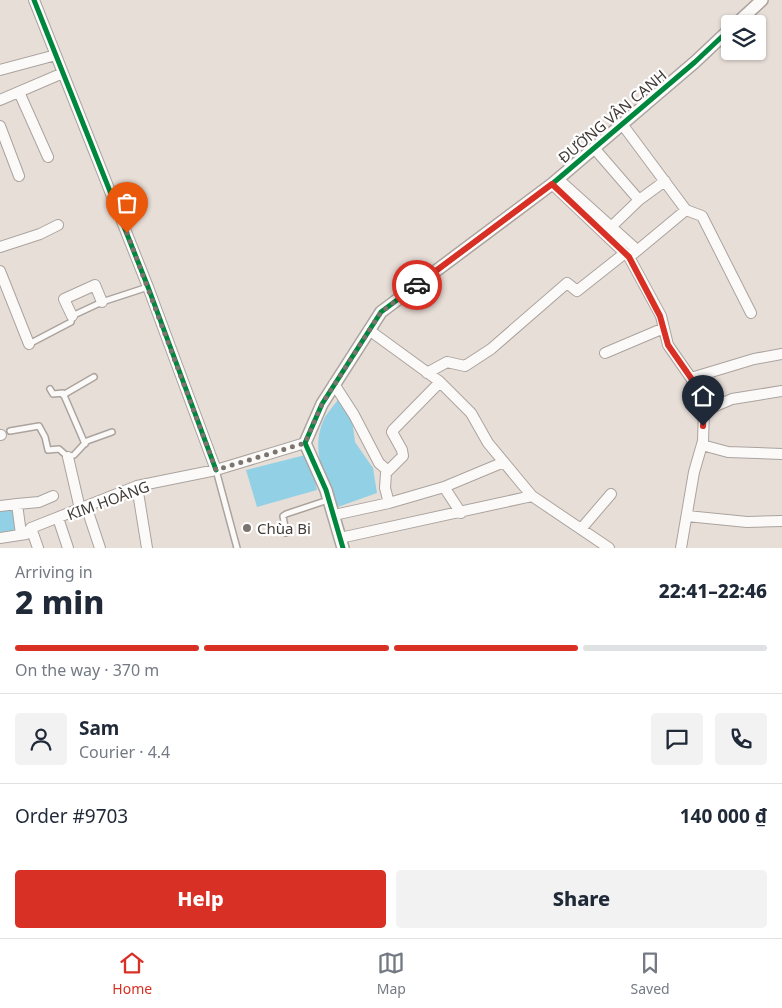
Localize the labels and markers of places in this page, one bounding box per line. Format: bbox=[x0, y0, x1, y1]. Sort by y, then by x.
pin bbox=[106, 182, 148, 233]
pin bbox=[682, 375, 724, 426]
place label: Chùa Bi bbox=[257, 518, 311, 538]
marker: Chùa Bi bbox=[241, 522, 253, 534]

